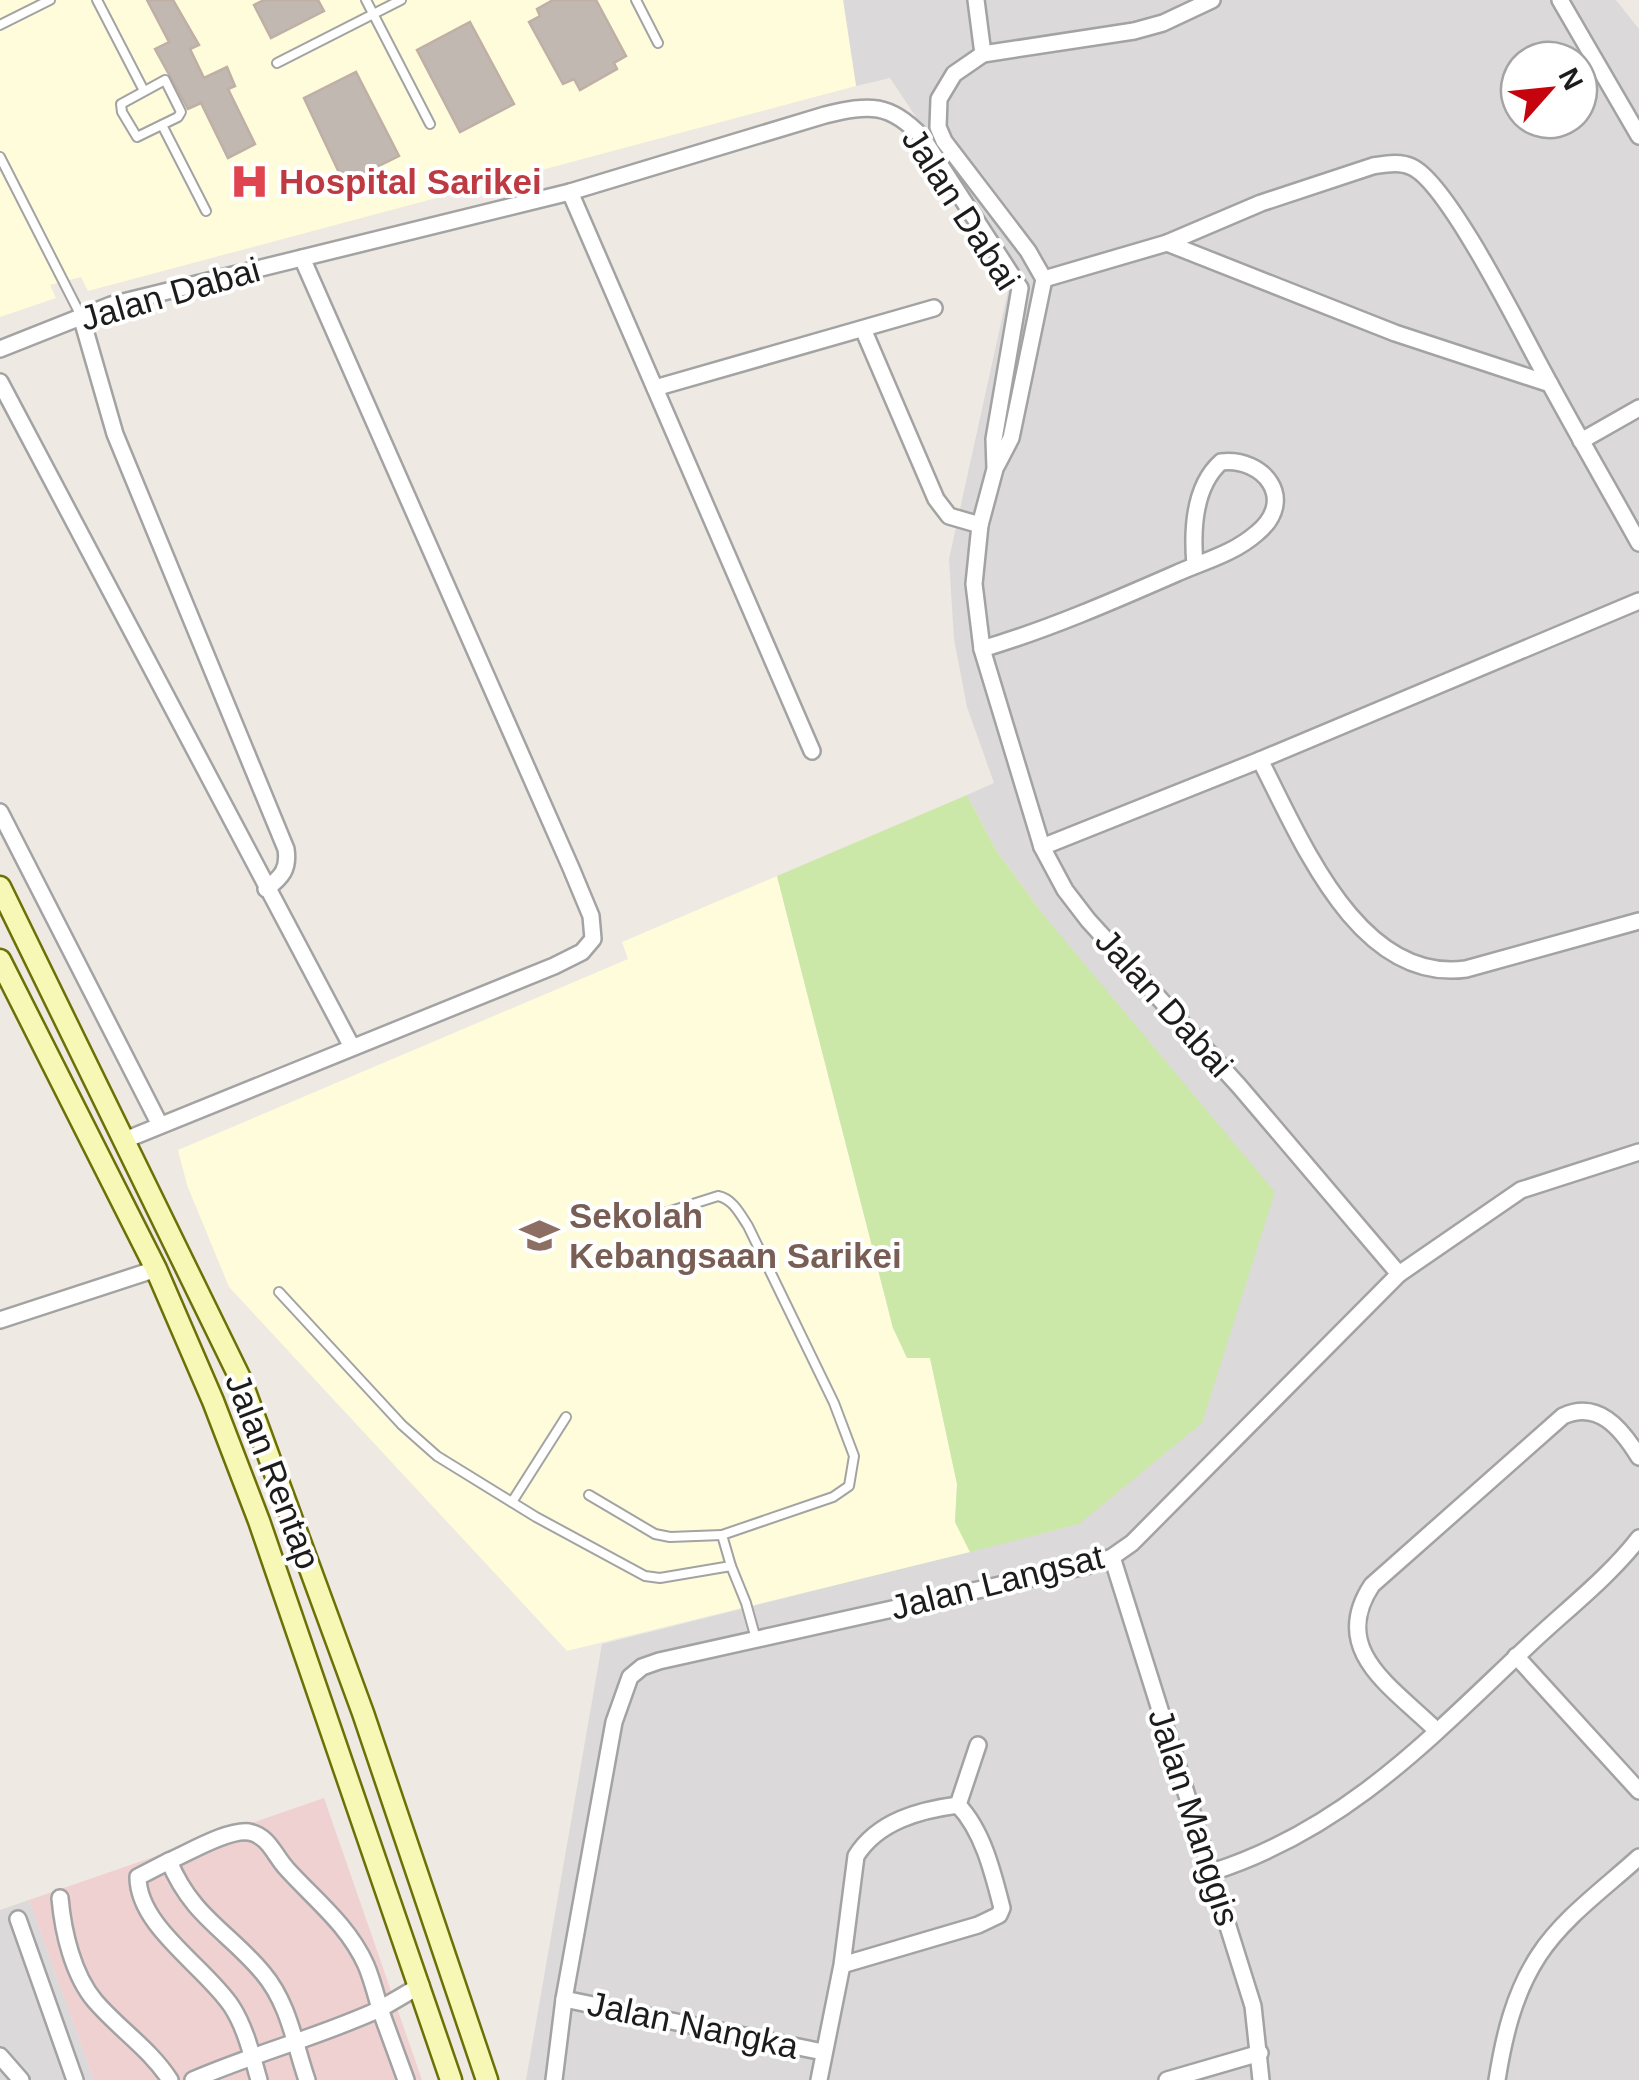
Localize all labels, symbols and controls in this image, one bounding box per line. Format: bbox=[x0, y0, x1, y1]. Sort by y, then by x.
north arrow bbox=[1499, 40, 1599, 140]
text: N bbox=[1552, 63, 1589, 95]
street label: Jalan Dabai bbox=[895, 121, 1028, 297]
hospital icon: Hospital Sarikei bbox=[228, 161, 270, 203]
place label: Hospital Sarikei bbox=[279, 162, 542, 201]
street label: Jalan Dabai bbox=[76, 249, 264, 338]
street label: Jalan Dabai bbox=[1088, 921, 1241, 1084]
place label: Sekolah Kebangsaan Sarikei bbox=[569, 1196, 902, 1275]
school or university icon: Sekolah Kebangsaan Sarikei bbox=[518, 1215, 560, 1257]
street label: Jalan Rentap bbox=[218, 1368, 329, 1574]
street label: Jalan Langsat bbox=[886, 1536, 1108, 1627]
street label: Jalan Manggis bbox=[1141, 1703, 1248, 1930]
street label: Jalan Nangka bbox=[584, 1983, 802, 2066]

